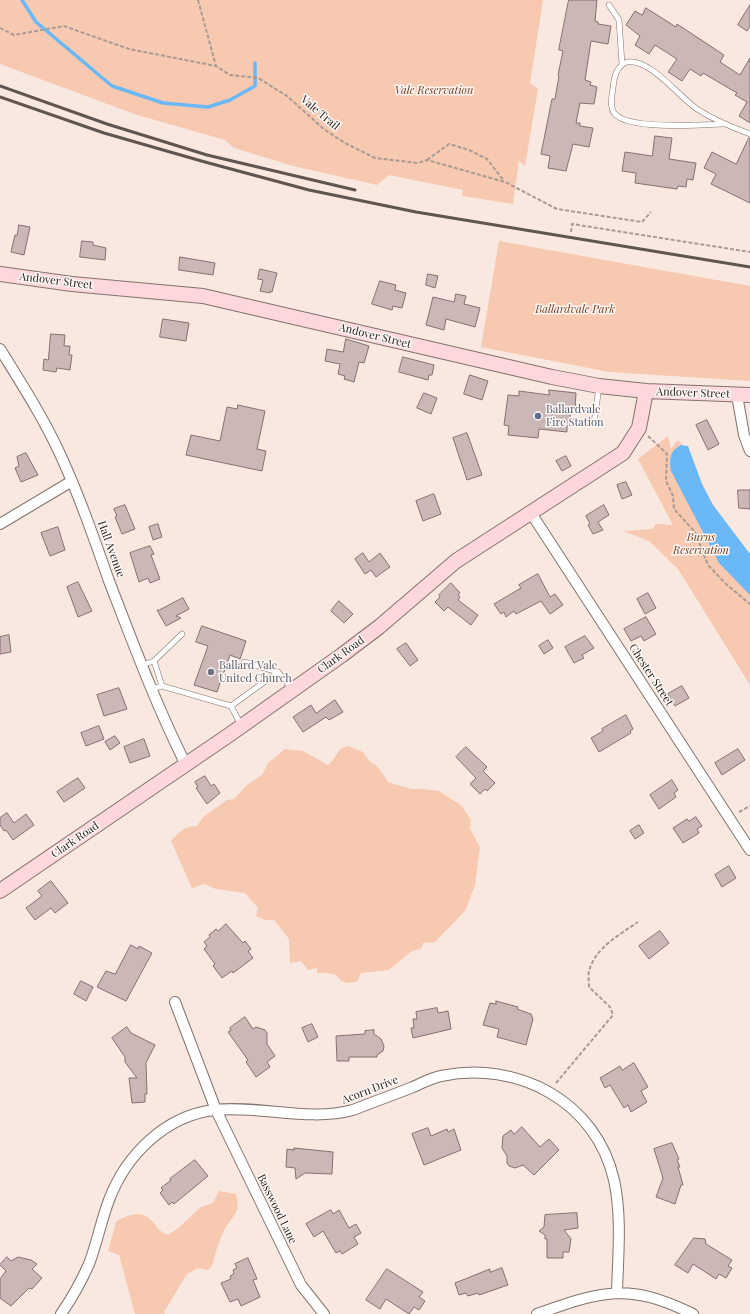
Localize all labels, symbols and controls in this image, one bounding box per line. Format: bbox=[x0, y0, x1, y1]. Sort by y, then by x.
park label: Vale Reservation bbox=[395, 84, 473, 98]
street label: Vale Trail bbox=[298, 93, 342, 133]
street label: Andover Street bbox=[19, 270, 93, 292]
park label: Ballardvale Park bbox=[535, 303, 615, 317]
street label: Andover Street bbox=[338, 321, 412, 351]
street label: Andover Street bbox=[656, 385, 730, 401]
place label: Ballardvale Fire Station bbox=[546, 403, 603, 429]
marker: Ballardvale Fire Station bbox=[533, 411, 543, 421]
street label: Hall Avenue bbox=[95, 519, 127, 579]
park label: Burns Reservation bbox=[673, 531, 729, 557]
street label: Clark Road bbox=[315, 634, 367, 676]
street label: Chester Street bbox=[626, 642, 676, 708]
place label: Ballard Vale United Church bbox=[219, 659, 292, 685]
marker: Ballard Vale United Church bbox=[206, 667, 216, 677]
street label: Clark Road bbox=[49, 819, 101, 861]
street label: Acorn Drive bbox=[340, 1073, 400, 1107]
street label: Basswood Lane bbox=[254, 1172, 300, 1246]

